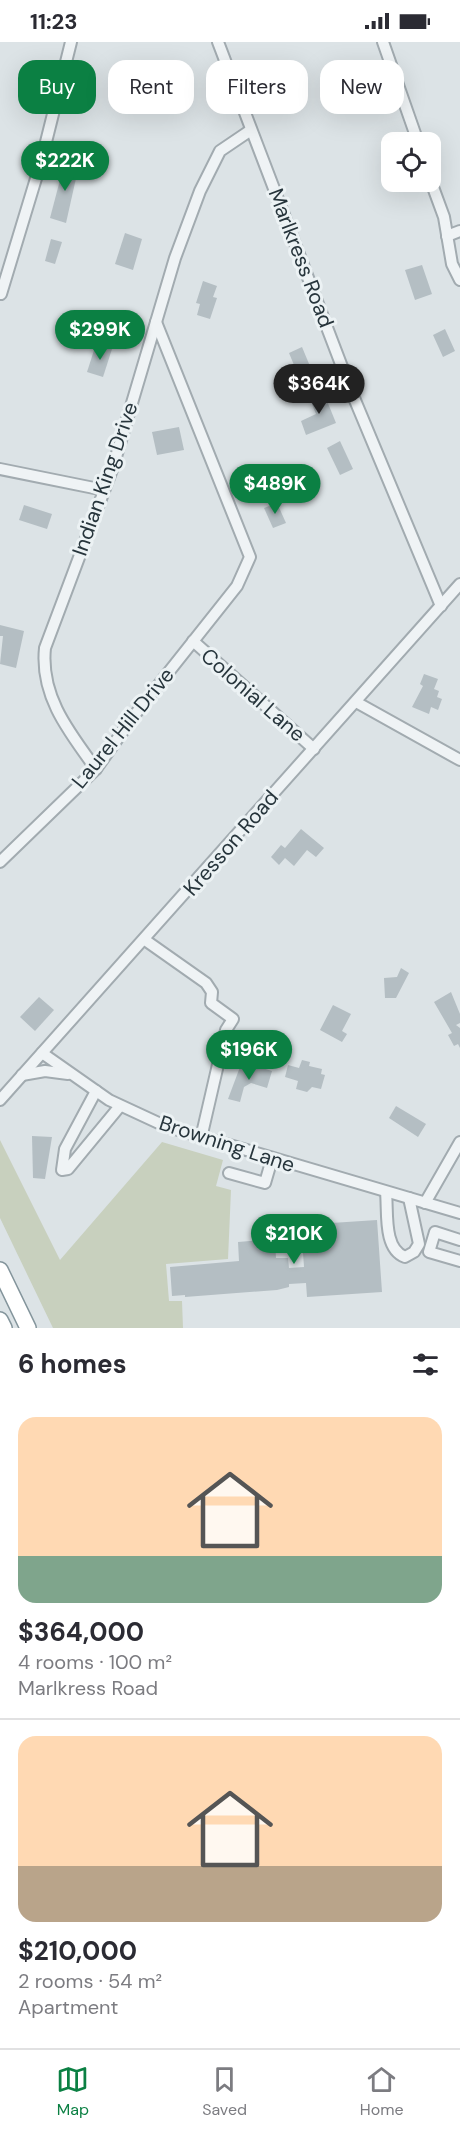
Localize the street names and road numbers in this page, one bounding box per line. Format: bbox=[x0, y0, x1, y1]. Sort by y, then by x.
street label: Marlkress Road bbox=[262, 184, 340, 332]
street label: Indian King Drive bbox=[66, 398, 144, 560]
street label: Colonial Lane bbox=[195, 642, 311, 748]
street label: Laurel Hill Drive bbox=[66, 662, 181, 794]
street label: Kresson Road bbox=[177, 784, 285, 902]
street label: Browning Lane bbox=[156, 1109, 298, 1179]

